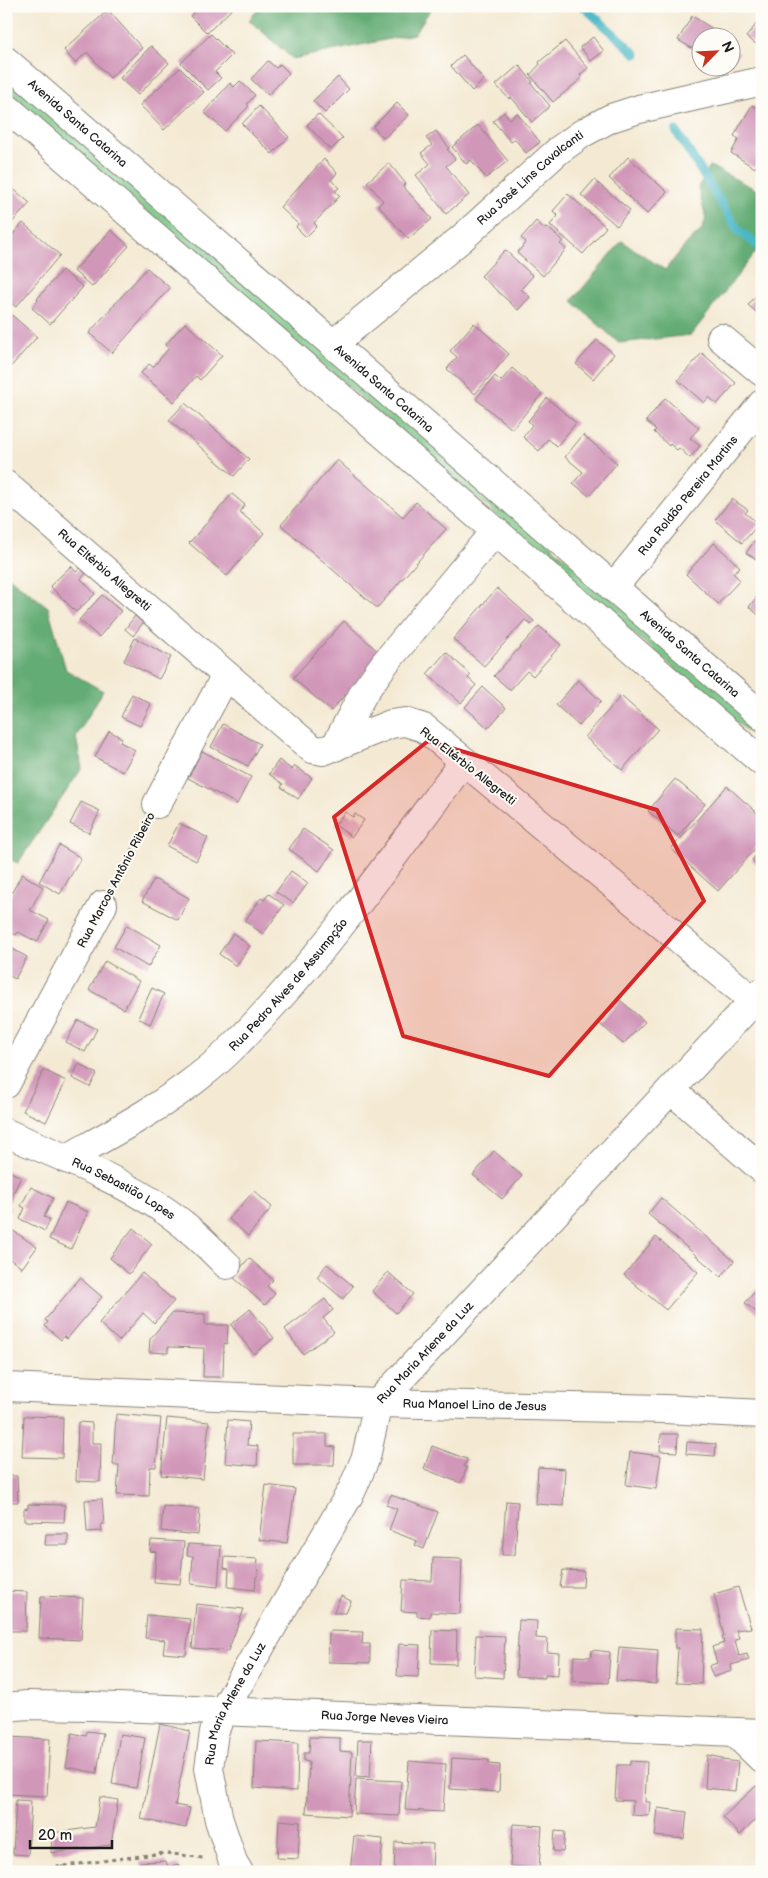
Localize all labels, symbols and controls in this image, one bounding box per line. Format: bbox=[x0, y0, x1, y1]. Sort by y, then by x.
north arrow bbox=[690, 28, 740, 78]
text: N bbox=[718, 39, 737, 55]
street label: Avenida Santa Catarina bbox=[25, 76, 130, 171]
street label: Rua José Lins Cavalcanti bbox=[474, 128, 587, 229]
street label: Avenida Santa Catarina bbox=[331, 342, 436, 436]
street label: Rua Roldão Pereira Martins bbox=[635, 433, 741, 559]
street label: Rua Eltérbio Allegretti bbox=[54, 526, 154, 615]
street label: Avenida Santa Catarina bbox=[637, 607, 743, 701]
street label: Rua Eltérbio Allegretti bbox=[416, 724, 519, 809]
street label: Rua Marcos Antônio Ribeiro bbox=[74, 810, 159, 951]
street label: Rua Pedro Alves de Assumpção bbox=[226, 915, 351, 1055]
street label: Rua Sebastião Lopes bbox=[69, 1155, 178, 1223]
street label: Rua Maria Arlene da Luz bbox=[374, 1299, 477, 1407]
street label: Rua Manoel Lino de Jesus bbox=[402, 1397, 547, 1415]
street label: Rua Maria Arlene da Luz bbox=[202, 1640, 269, 1766]
street label: Rua Jorge Neves Vieira bbox=[321, 1708, 449, 1728]
scale bar bbox=[30, 1818, 112, 1850]
text: 20 m bbox=[38, 1826, 72, 1845]

